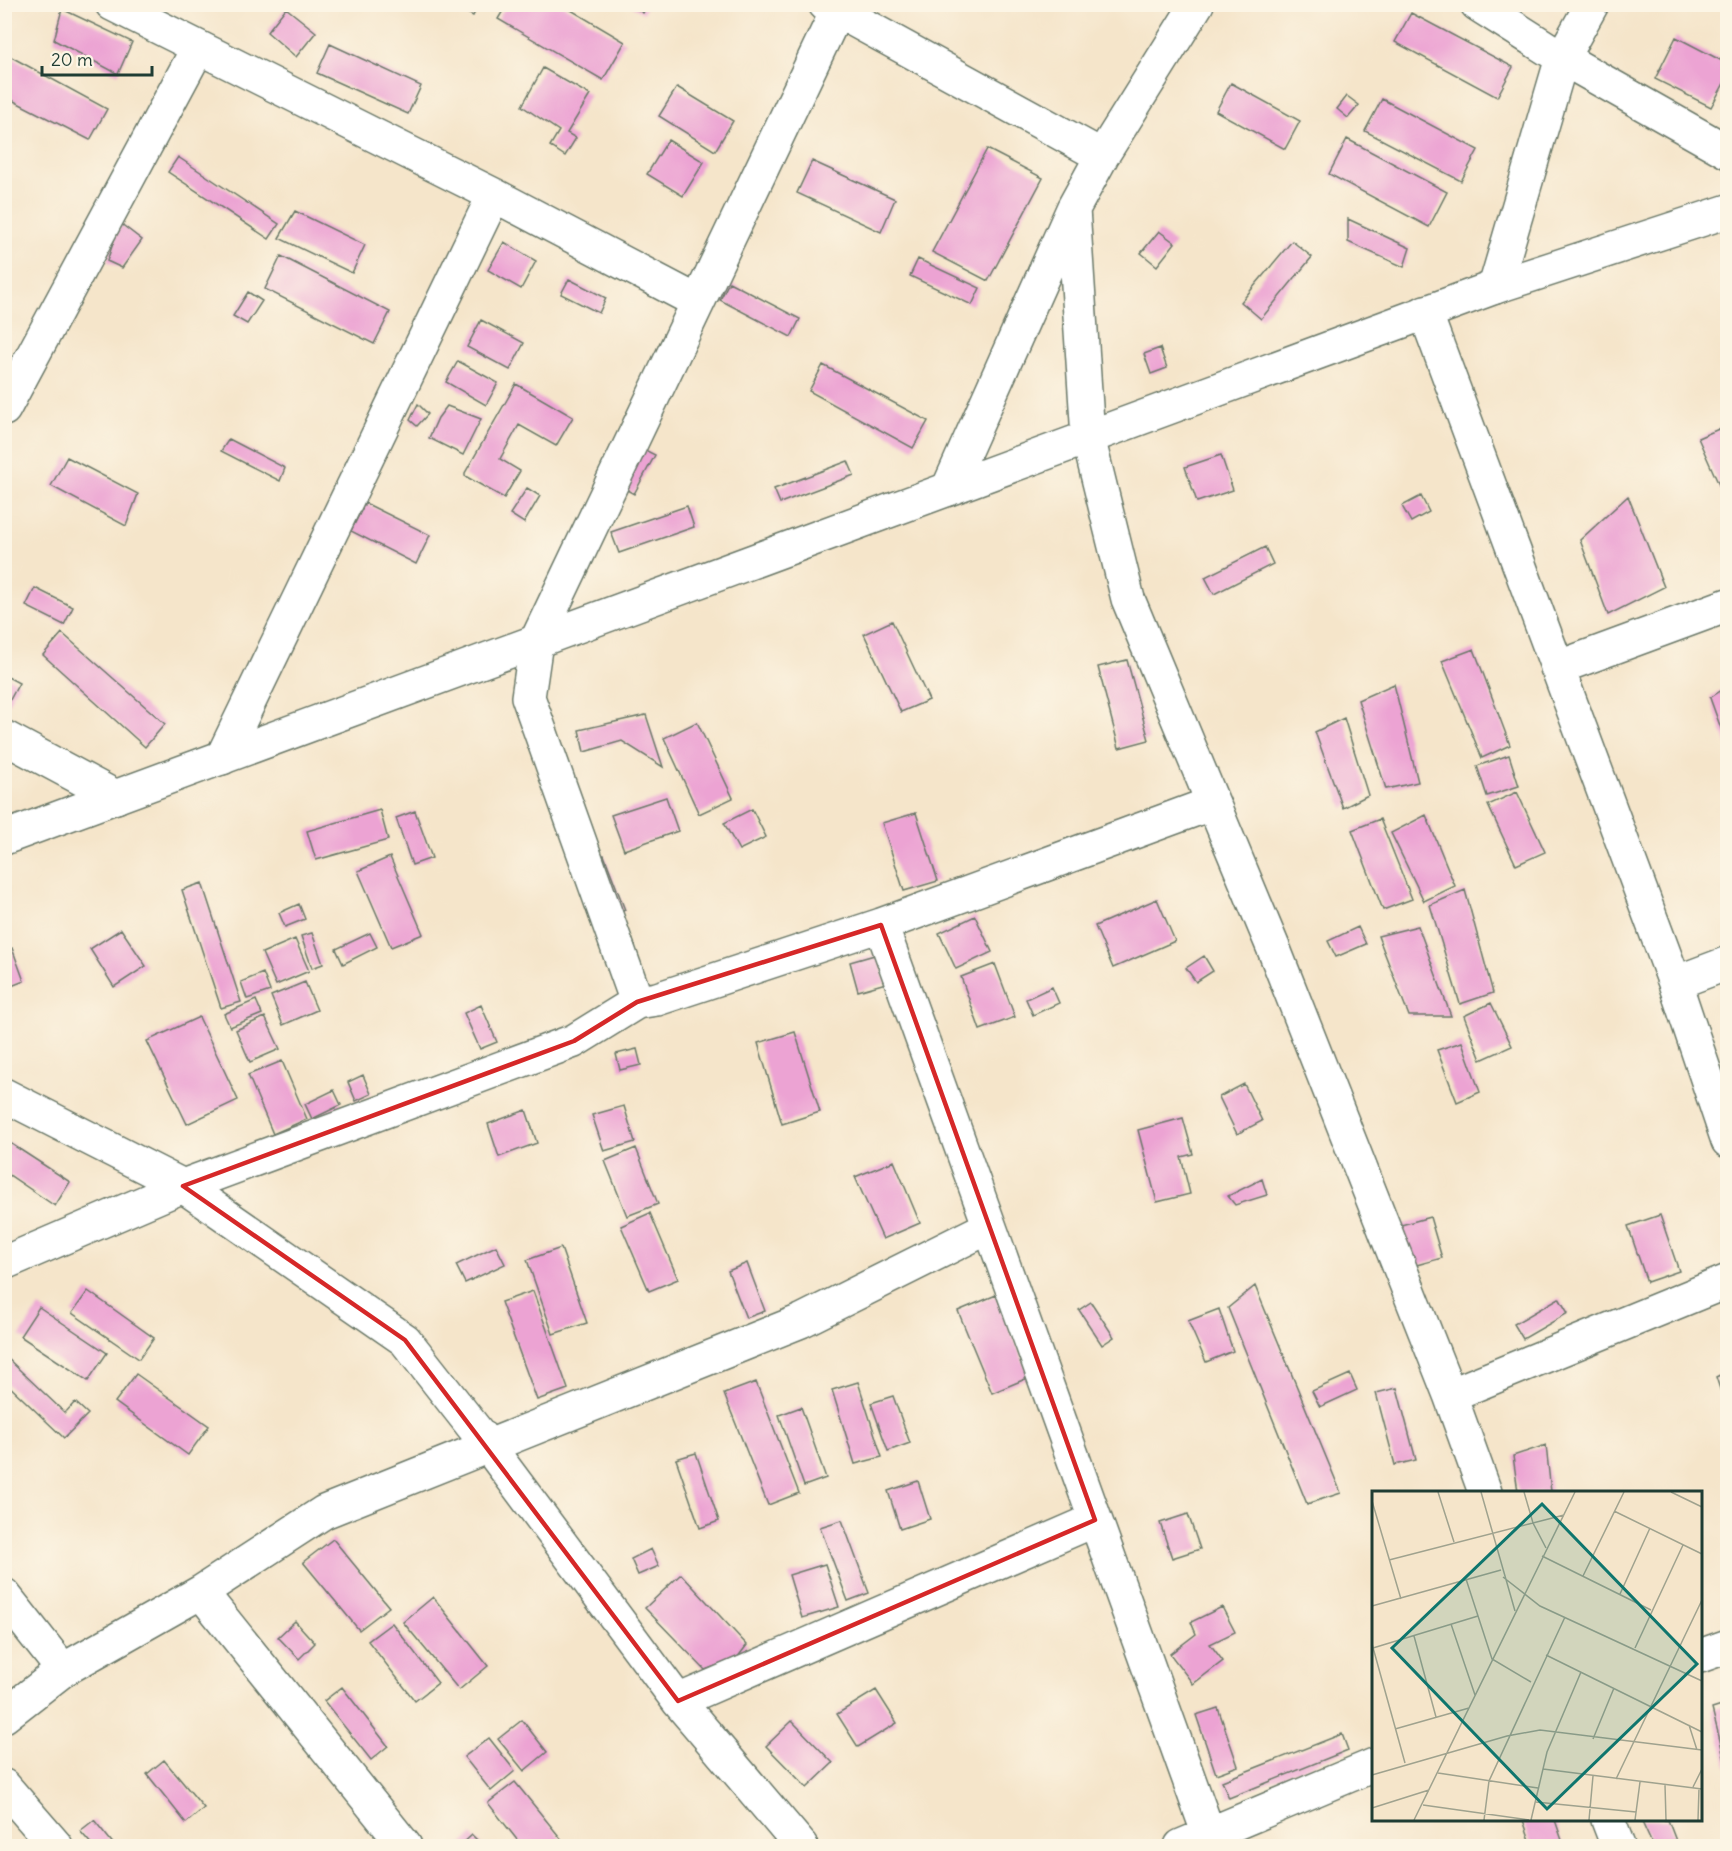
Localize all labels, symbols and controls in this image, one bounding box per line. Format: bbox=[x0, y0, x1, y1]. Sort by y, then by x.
scale bar bbox=[42, 39, 152, 77]
text: 20 m bbox=[51, 48, 93, 71]
inset map bbox=[1372, 1491, 1702, 1821]

